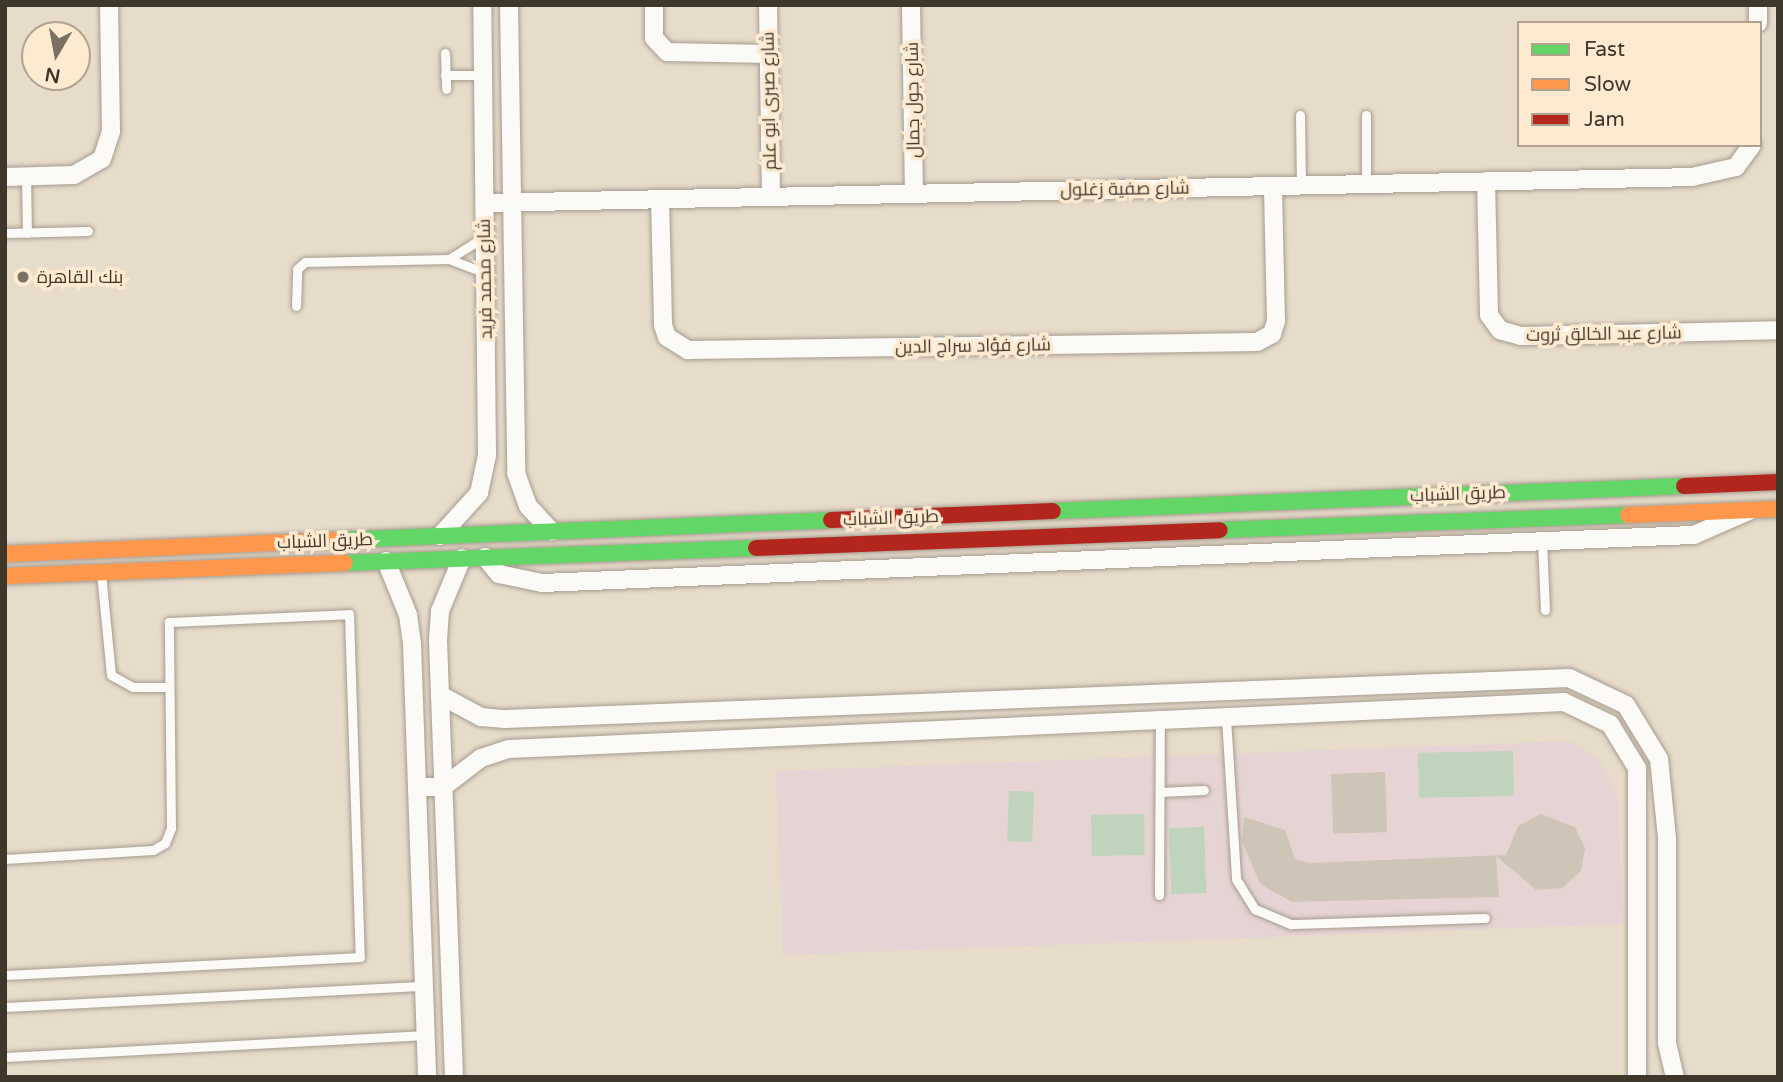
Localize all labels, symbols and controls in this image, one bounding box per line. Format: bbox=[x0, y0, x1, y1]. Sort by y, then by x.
north arrow bbox=[21, 21, 91, 91]
legend bbox=[1517, 21, 1762, 147]
street label: شارع صبرى ابو علم bbox=[757, 32, 781, 170]
text: Fast bbox=[1584, 37, 1625, 62]
street label: شارع جول جمال bbox=[901, 42, 925, 158]
text: N bbox=[43, 63, 62, 87]
text: Slow bbox=[1584, 72, 1631, 97]
text: Jam bbox=[1584, 107, 1625, 132]
street label: شارع صفية زغلول bbox=[1060, 177, 1190, 201]
street label: شارع محمد فريد bbox=[473, 219, 497, 339]
place label: بنك القاهرة bbox=[37, 266, 123, 288]
marker: بنك القاهرة bbox=[15, 269, 31, 285]
street label: شارع عبد الخالق ثروت bbox=[1526, 322, 1682, 346]
street label: شارع فؤاد سراج الدين bbox=[895, 334, 1051, 358]
street label: طريق الشباب bbox=[1410, 482, 1506, 506]
street label: طريق الشباب bbox=[843, 506, 939, 530]
street label: طريق الشباب bbox=[277, 529, 373, 553]

